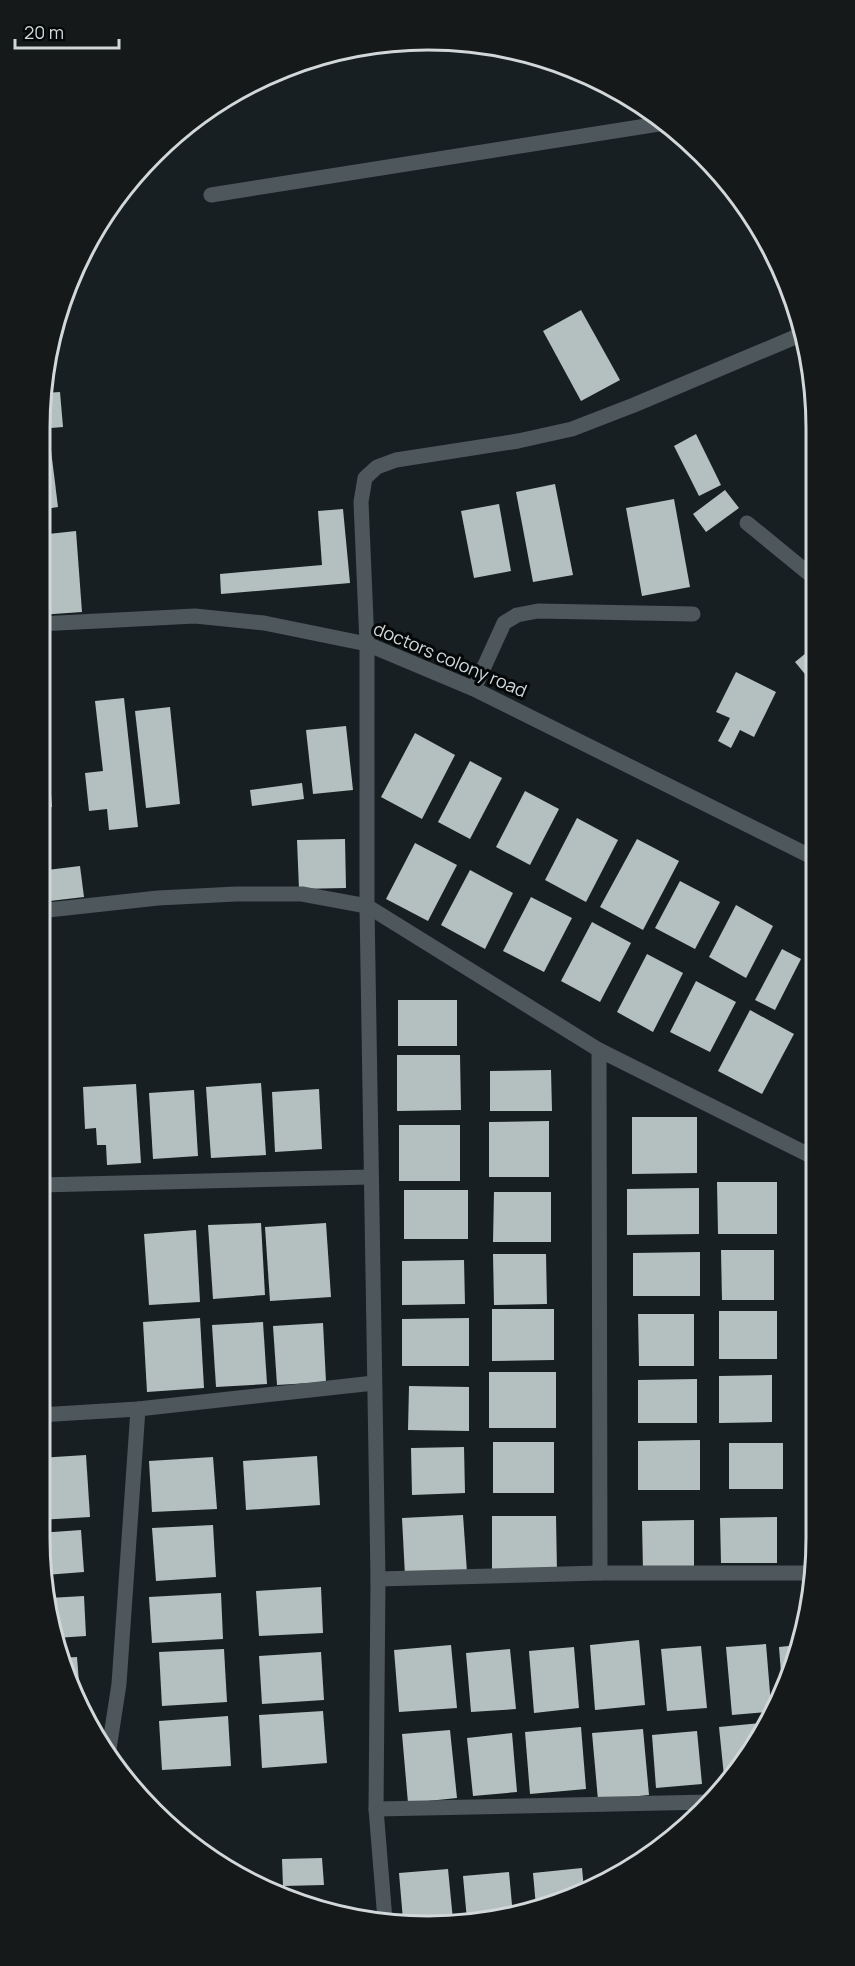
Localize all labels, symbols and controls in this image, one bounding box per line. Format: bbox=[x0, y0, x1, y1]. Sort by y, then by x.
scale bar bbox=[15, 12, 118, 50]
text: 20 m bbox=[24, 20, 64, 44]
street label: doctors colony road bbox=[370, 616, 531, 702]

